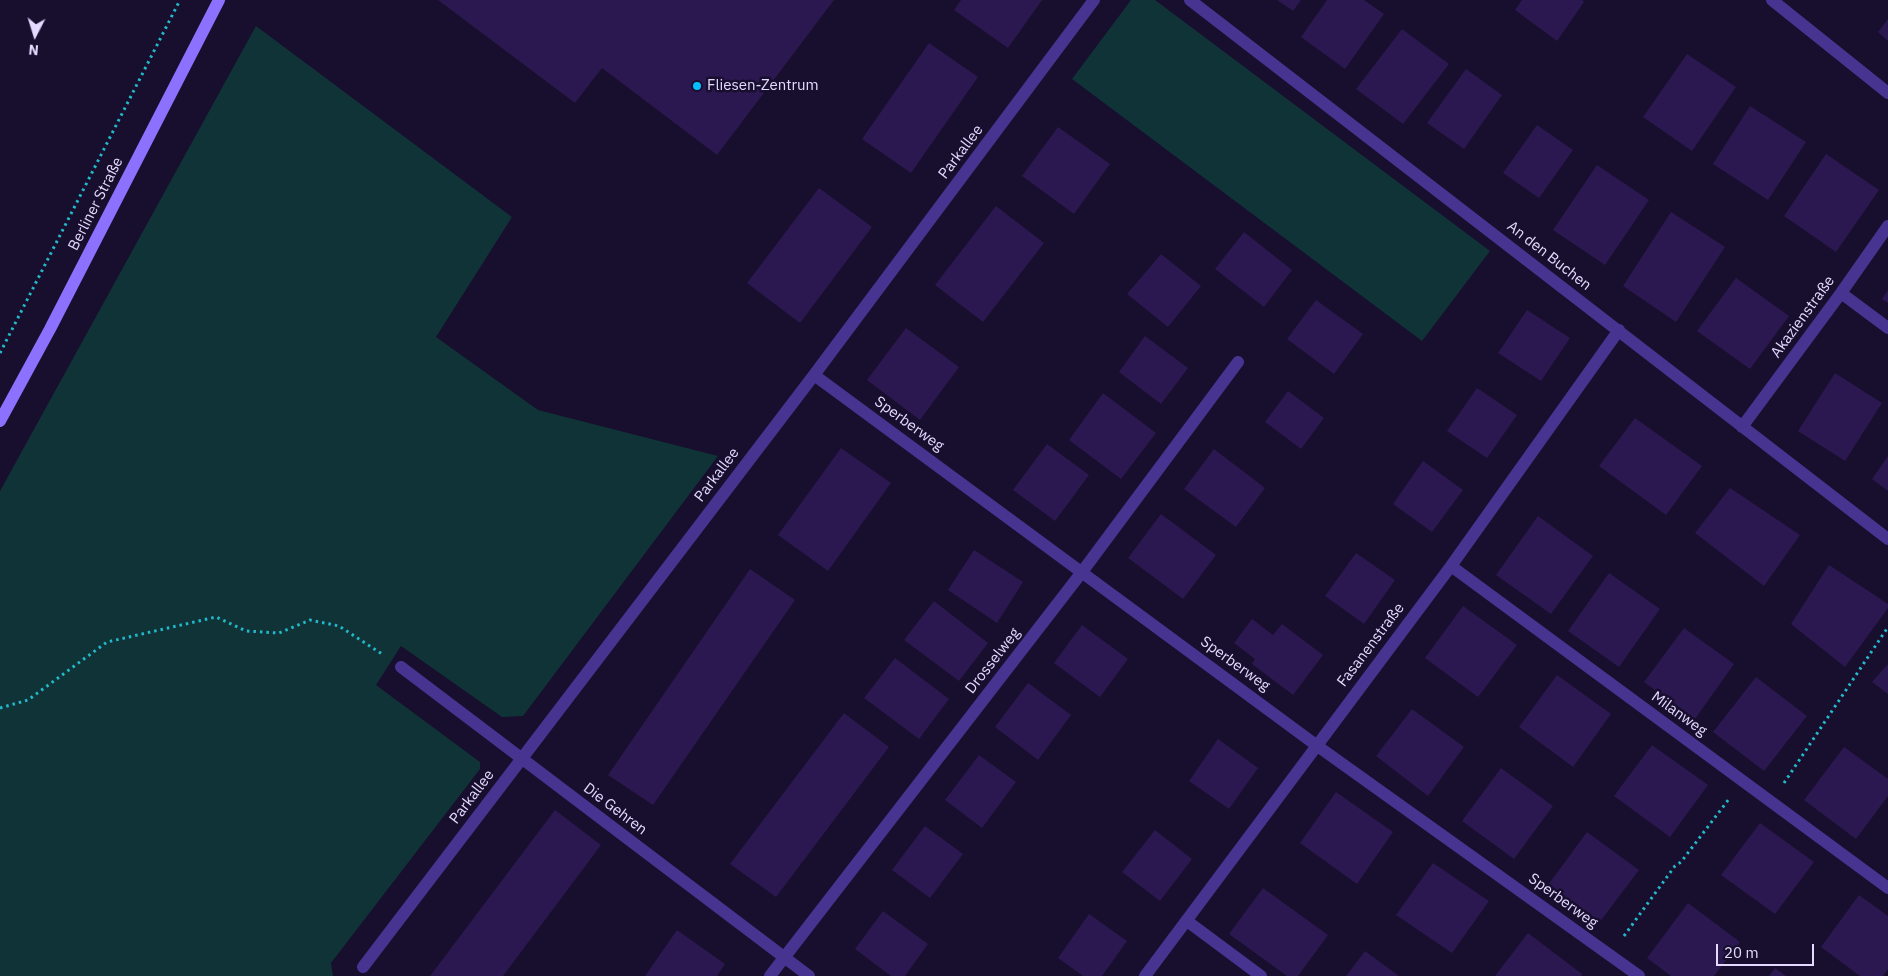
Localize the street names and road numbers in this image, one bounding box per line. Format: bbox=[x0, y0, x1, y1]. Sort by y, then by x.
street label: Parkallee bbox=[935, 121, 987, 183]
street label: Berliner Straße bbox=[65, 154, 127, 254]
street label: An den Buchen bbox=[1503, 218, 1595, 294]
street label: Akazienstraße bbox=[1767, 273, 1839, 361]
street label: Sperberweg bbox=[871, 393, 947, 455]
street label: Parkallee bbox=[691, 444, 743, 506]
street label: Fasanenstraße bbox=[1334, 600, 1408, 690]
street label: Drosselweg bbox=[962, 625, 1024, 697]
street label: Sperberweg bbox=[1197, 633, 1273, 695]
street label: Milanweg bbox=[1648, 688, 1710, 740]
street label: Parkallee bbox=[446, 766, 498, 828]
street label: Die Gehren bbox=[580, 779, 650, 839]
street label: Sperberweg bbox=[1525, 870, 1601, 932]

